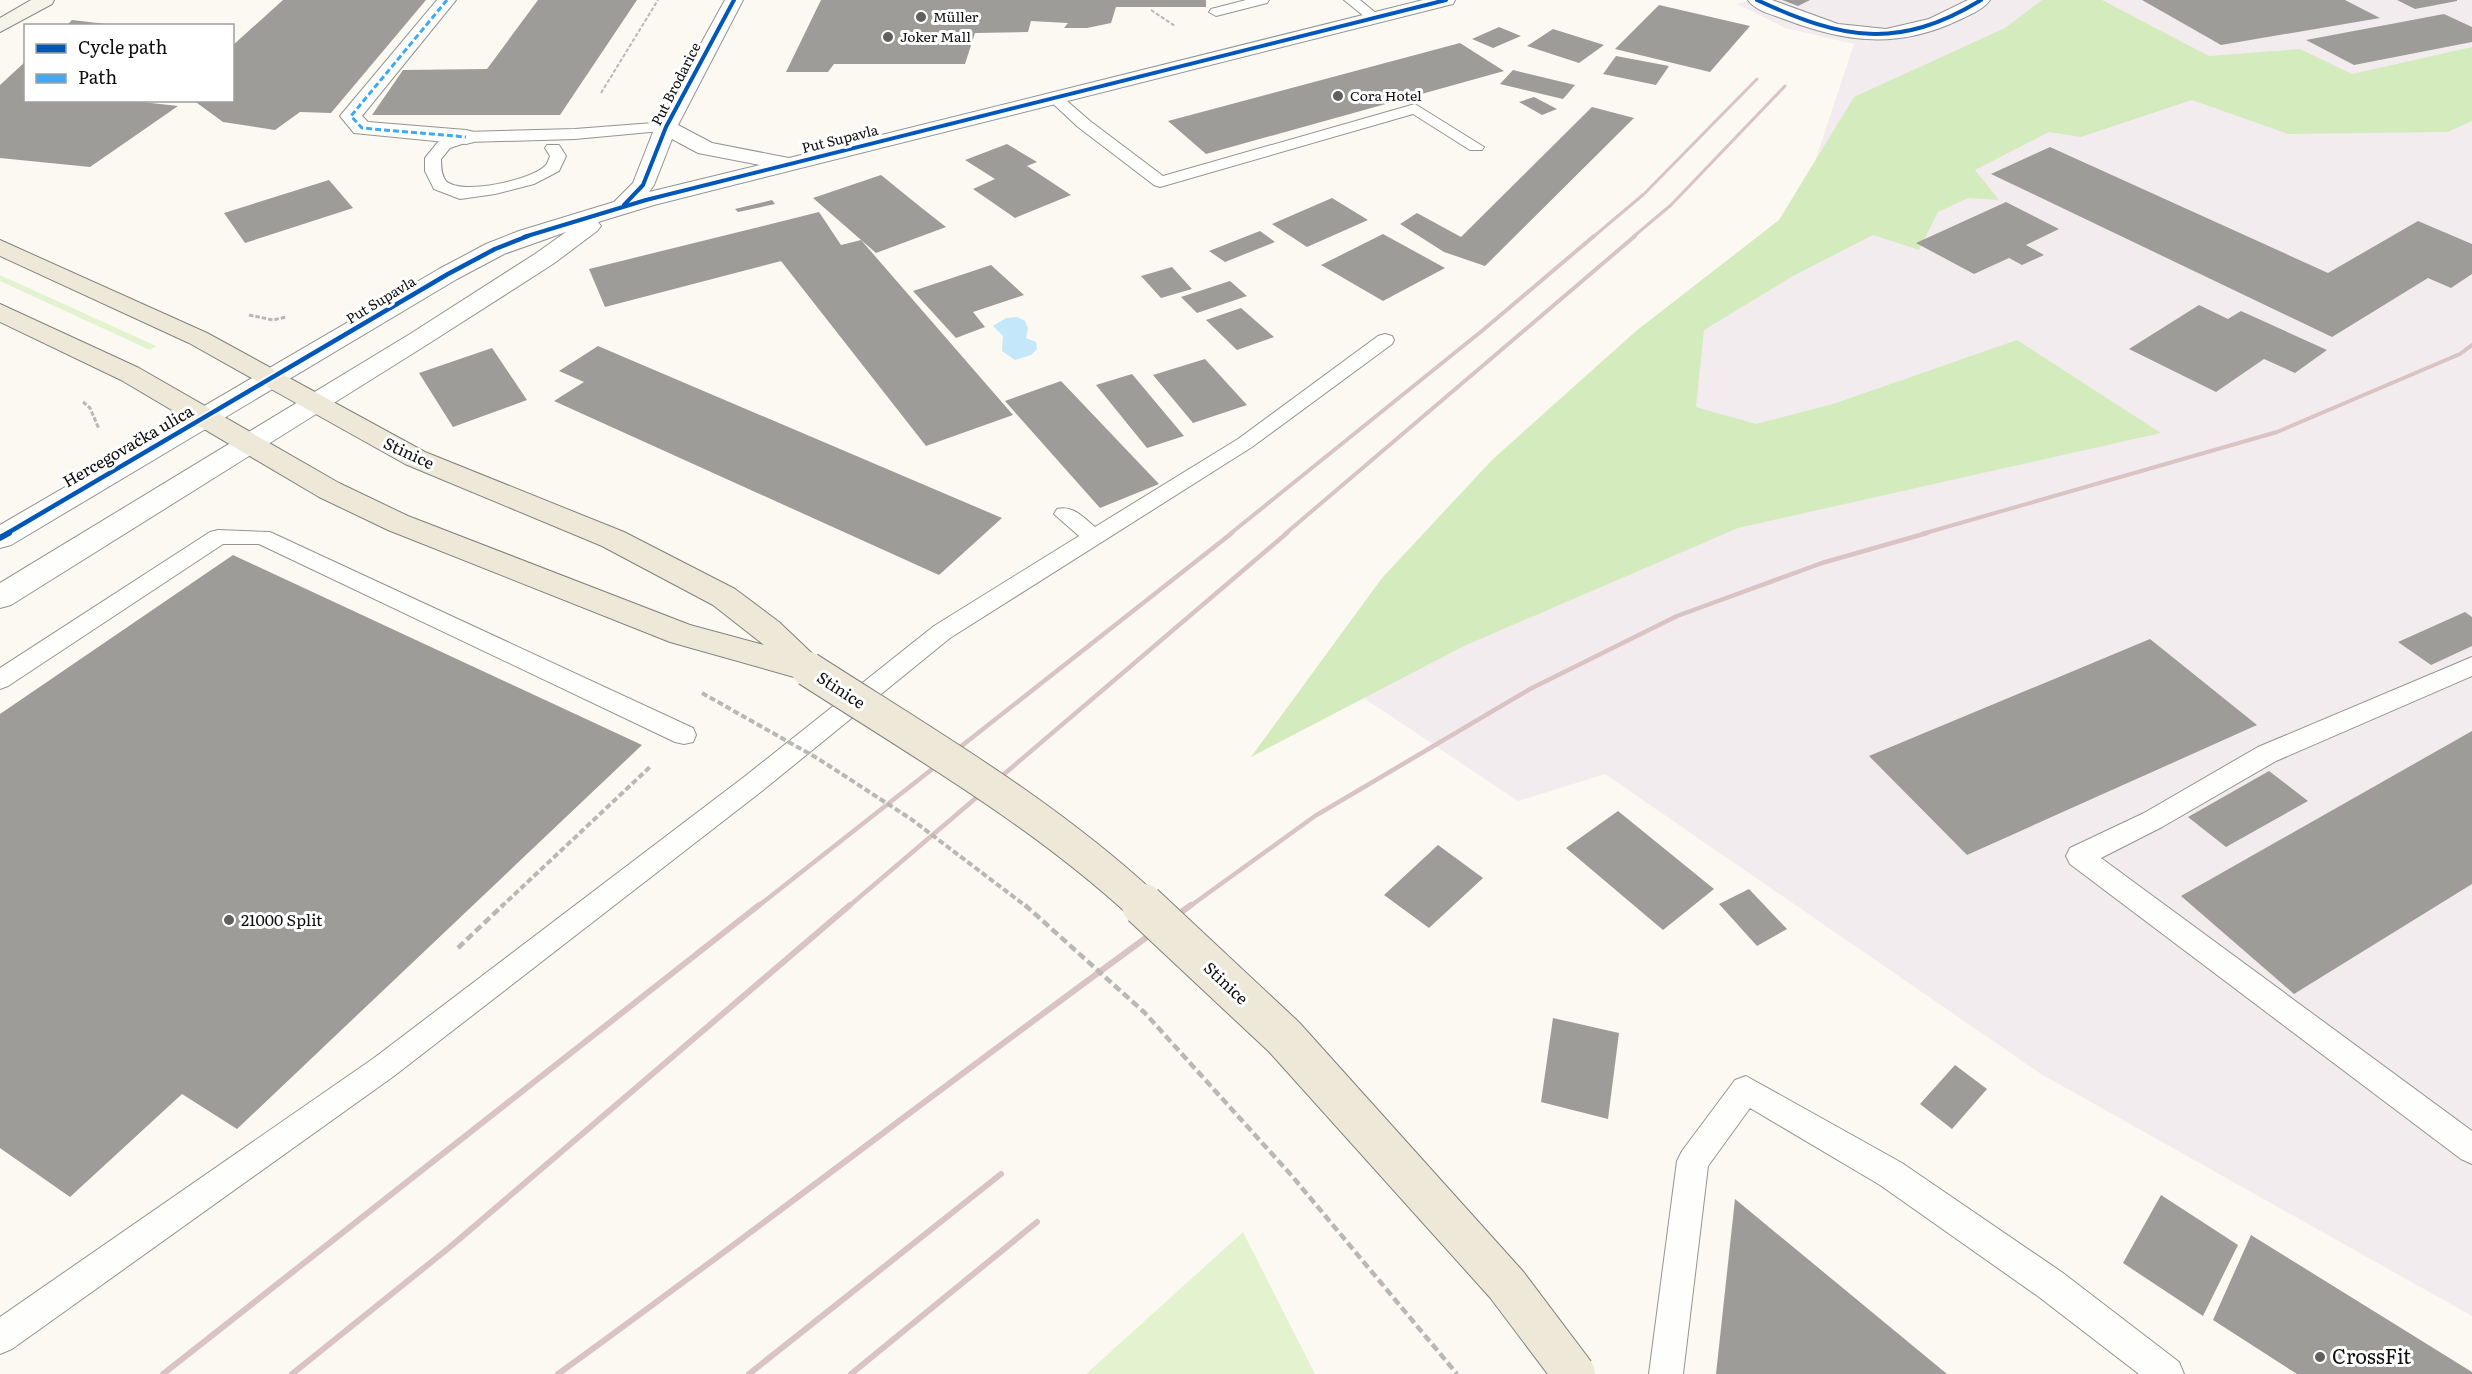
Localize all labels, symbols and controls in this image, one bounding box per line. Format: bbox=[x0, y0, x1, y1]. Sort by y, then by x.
place label: Müller bbox=[933, 6, 979, 26]
marker: Müller bbox=[914, 10, 928, 24]
legend bbox=[24, 24, 234, 102]
place label: Joker Mall bbox=[900, 26, 971, 46]
marker: Joker Mall bbox=[881, 30, 895, 44]
text: Cycle path bbox=[78, 33, 167, 60]
street label: Put Brodarice bbox=[646, 39, 705, 129]
text: Path bbox=[78, 63, 117, 90]
place label: Cora Hotel bbox=[1350, 85, 1422, 105]
marker: Cora Hotel bbox=[1331, 89, 1345, 103]
street label: Put Supavla bbox=[799, 119, 881, 157]
street label: Put Supavla bbox=[342, 270, 420, 328]
street label: Hercegovačka ulica bbox=[58, 398, 198, 492]
street label: Stinice bbox=[380, 430, 439, 474]
street label: Stinice bbox=[813, 665, 870, 714]
place label: 21000 Split bbox=[241, 907, 323, 931]
marker: 21000 Split bbox=[222, 913, 236, 927]
street label: Stinice bbox=[1199, 955, 1254, 1009]
place label: CrossFit bbox=[2332, 1340, 2411, 1370]
marker: CrossFit bbox=[2313, 1350, 2327, 1364]

